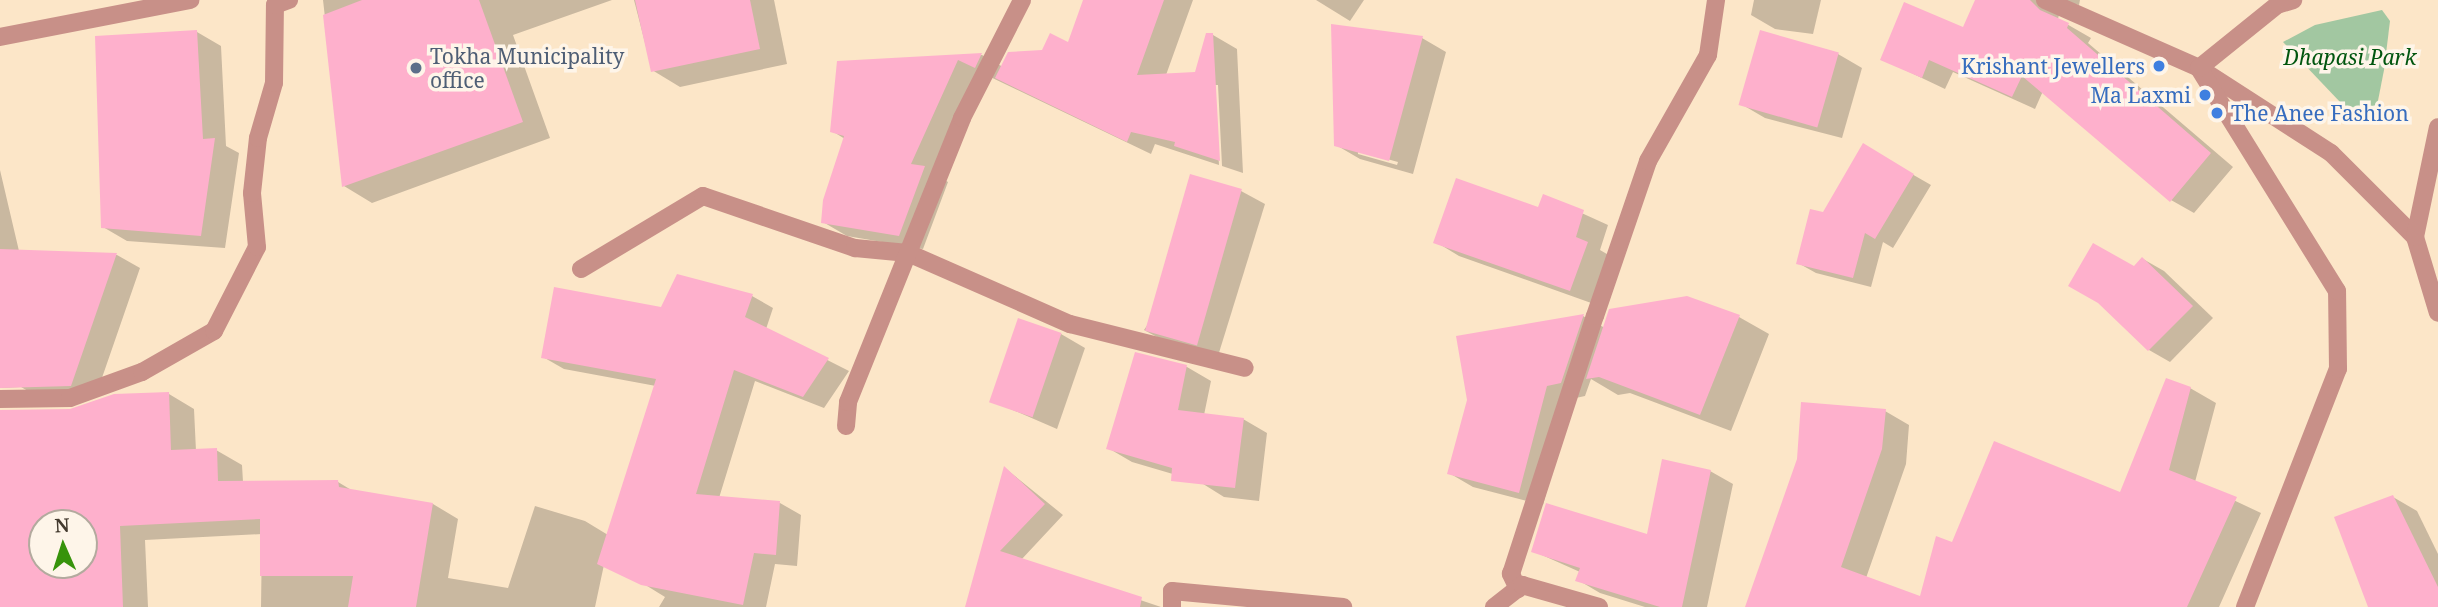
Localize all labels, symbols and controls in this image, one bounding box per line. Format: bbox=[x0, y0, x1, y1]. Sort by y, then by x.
place label: Tokha Municipality office bbox=[430, 43, 624, 93]
park label: Dhapasi Park bbox=[2284, 44, 2416, 70]
place label: Krishant Jewellers bbox=[1961, 53, 2145, 79]
marker: Krishant Jewellers bbox=[2151, 58, 2167, 74]
marker: Tokha Municipality office bbox=[408, 60, 424, 76]
place label: Ma Laxmi bbox=[2090, 82, 2191, 108]
marker: Ma Laxmi bbox=[2197, 87, 2213, 103]
place label: The Anee Fashion bbox=[2231, 100, 2409, 126]
marker: The Anee Fashion bbox=[2209, 105, 2225, 121]
north arrow bbox=[28, 509, 98, 579]
text: N bbox=[54, 512, 70, 538]

